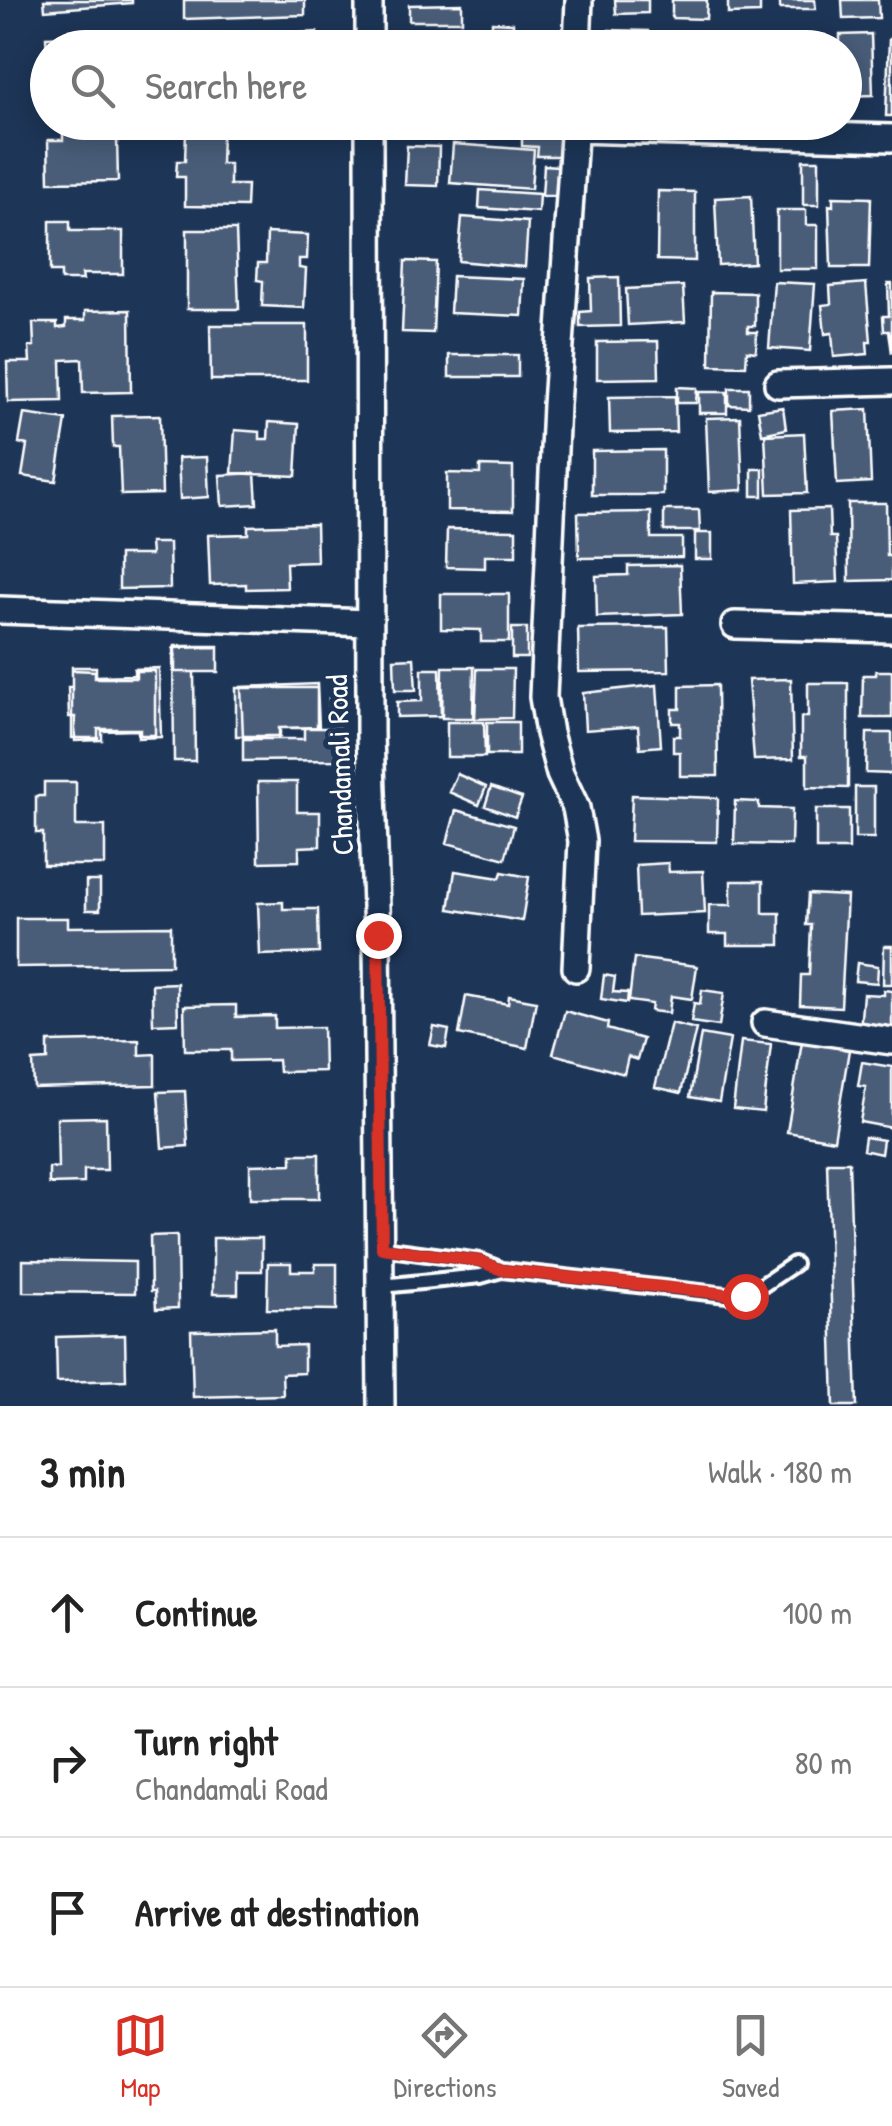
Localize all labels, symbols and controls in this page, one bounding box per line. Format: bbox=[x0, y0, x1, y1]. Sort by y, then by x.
search box bbox=[30, 30, 862, 140]
icon: search bbox=[65, 58, 120, 113]
text: Search here bbox=[145, 59, 307, 111]
street label: Chandamali Road bbox=[316, 674, 362, 856]
route end bbox=[356, 913, 402, 959]
route start bbox=[723, 1274, 769, 1320]
text: 3 min bbox=[40, 1443, 125, 1500]
text: Walk · 180 m bbox=[708, 1450, 852, 1493]
icon: ahead bbox=[40, 1585, 95, 1640]
text: Continue bbox=[135, 1586, 257, 1638]
text: 100 m bbox=[783, 1591, 852, 1634]
text: Turn right bbox=[135, 1715, 278, 1767]
icon: right bbox=[40, 1735, 95, 1790]
text: 80 m bbox=[795, 1741, 852, 1784]
text: Chandamali Road bbox=[135, 1767, 328, 1810]
icon: arrive bbox=[40, 1885, 95, 1940]
text: Arrive at destination bbox=[135, 1886, 419, 1938]
tab: Map bbox=[113, 2008, 168, 2106]
tab: Directions bbox=[393, 2008, 496, 2106]
tab: Saved bbox=[722, 2008, 779, 2106]

